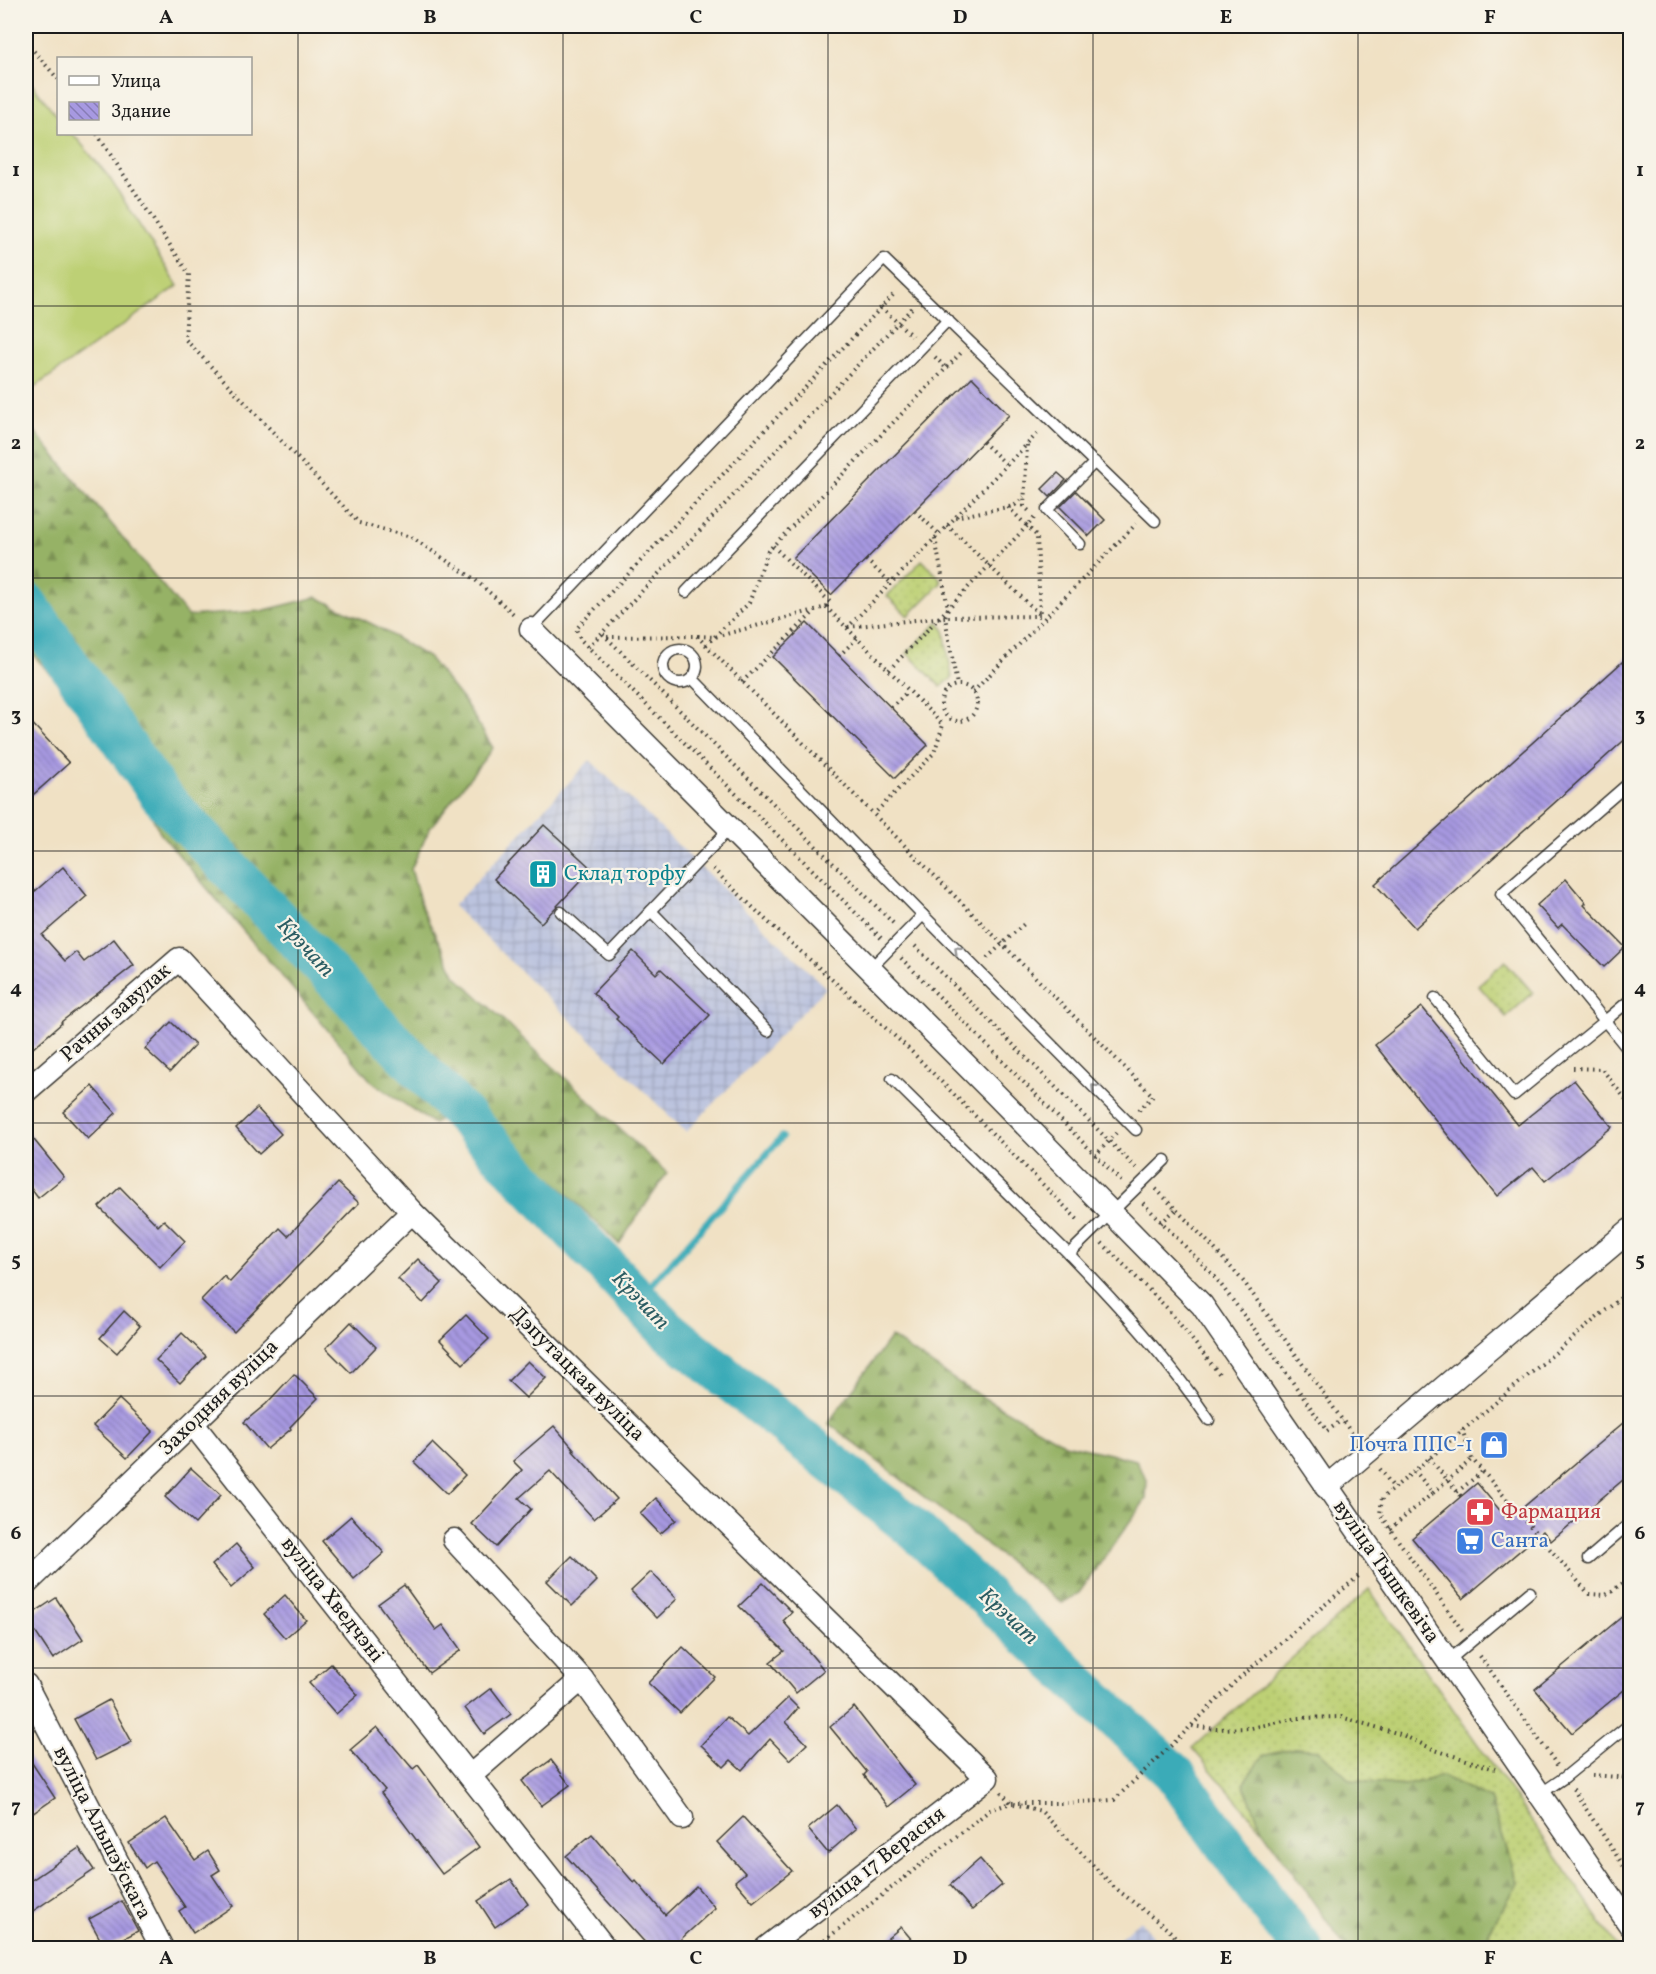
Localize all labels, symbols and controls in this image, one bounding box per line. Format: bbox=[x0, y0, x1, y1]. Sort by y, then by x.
text: A bbox=[159, 4, 173, 32]
text: B bbox=[423, 4, 437, 32]
text: C bbox=[690, 4, 703, 32]
text: D bbox=[953, 4, 967, 32]
text: E bbox=[1220, 4, 1232, 32]
text: F bbox=[1484, 4, 1496, 32]
legend bbox=[57, 57, 252, 135]
text: Улица bbox=[111, 70, 161, 95]
text: Здание bbox=[111, 100, 171, 125]
text: 1 bbox=[12, 157, 20, 185]
text: 1 bbox=[1636, 157, 1644, 185]
text: 2 bbox=[11, 430, 21, 458]
text: 2 bbox=[1635, 430, 1645, 458]
text: 3 bbox=[11, 702, 21, 730]
text: 3 bbox=[1635, 702, 1645, 730]
building icon: Склад торфу bbox=[527, 858, 559, 890]
place label: Склад торфу bbox=[564, 860, 687, 889]
water label: Крэчат bbox=[269, 911, 341, 985]
one-way arrow bbox=[954, 946, 965, 957]
street label: Рачны завулак bbox=[54, 957, 178, 1069]
text: 4 bbox=[10, 975, 22, 1003]
text: 4 bbox=[1634, 975, 1646, 1003]
one-way arrow bbox=[1091, 1085, 1102, 1095]
text: 5 bbox=[11, 1247, 21, 1275]
text: 5 bbox=[1635, 1247, 1645, 1275]
water label: Крэчат bbox=[604, 1264, 676, 1338]
street label: Дэпутацкая вуліца bbox=[503, 1300, 651, 1448]
street label: Заходняя вуліца bbox=[153, 1333, 285, 1463]
shop icon: Почта ППС-1 bbox=[1478, 1429, 1510, 1461]
place label: Почта ППС-1 bbox=[1349, 1431, 1473, 1460]
street label: вуліца Тышкевіча bbox=[1326, 1495, 1446, 1649]
pharmacy icon: Фармация bbox=[1464, 1496, 1496, 1528]
place label: Фармация bbox=[1501, 1498, 1601, 1527]
text: 6 bbox=[11, 1520, 22, 1548]
text: 6 bbox=[1635, 1520, 1646, 1548]
supermarket icon: Санта bbox=[1454, 1525, 1486, 1557]
place label: Санта bbox=[1491, 1527, 1549, 1556]
street label: вуліца Хведчэні bbox=[274, 1531, 390, 1669]
water label: Крэчат bbox=[971, 1581, 1045, 1653]
street label: вуліца Альшэўскага bbox=[46, 1741, 158, 1925]
text: 7 bbox=[11, 1793, 21, 1821]
text: 7 bbox=[1635, 1793, 1645, 1821]
street label: вуліца 17 Верасня bbox=[802, 1800, 952, 1926]
text: A bbox=[159, 1945, 173, 1973]
text: B bbox=[423, 1945, 437, 1973]
text: C bbox=[690, 1945, 703, 1973]
text: D bbox=[953, 1945, 967, 1973]
text: E bbox=[1220, 1945, 1232, 1973]
text: F bbox=[1484, 1945, 1496, 1973]

